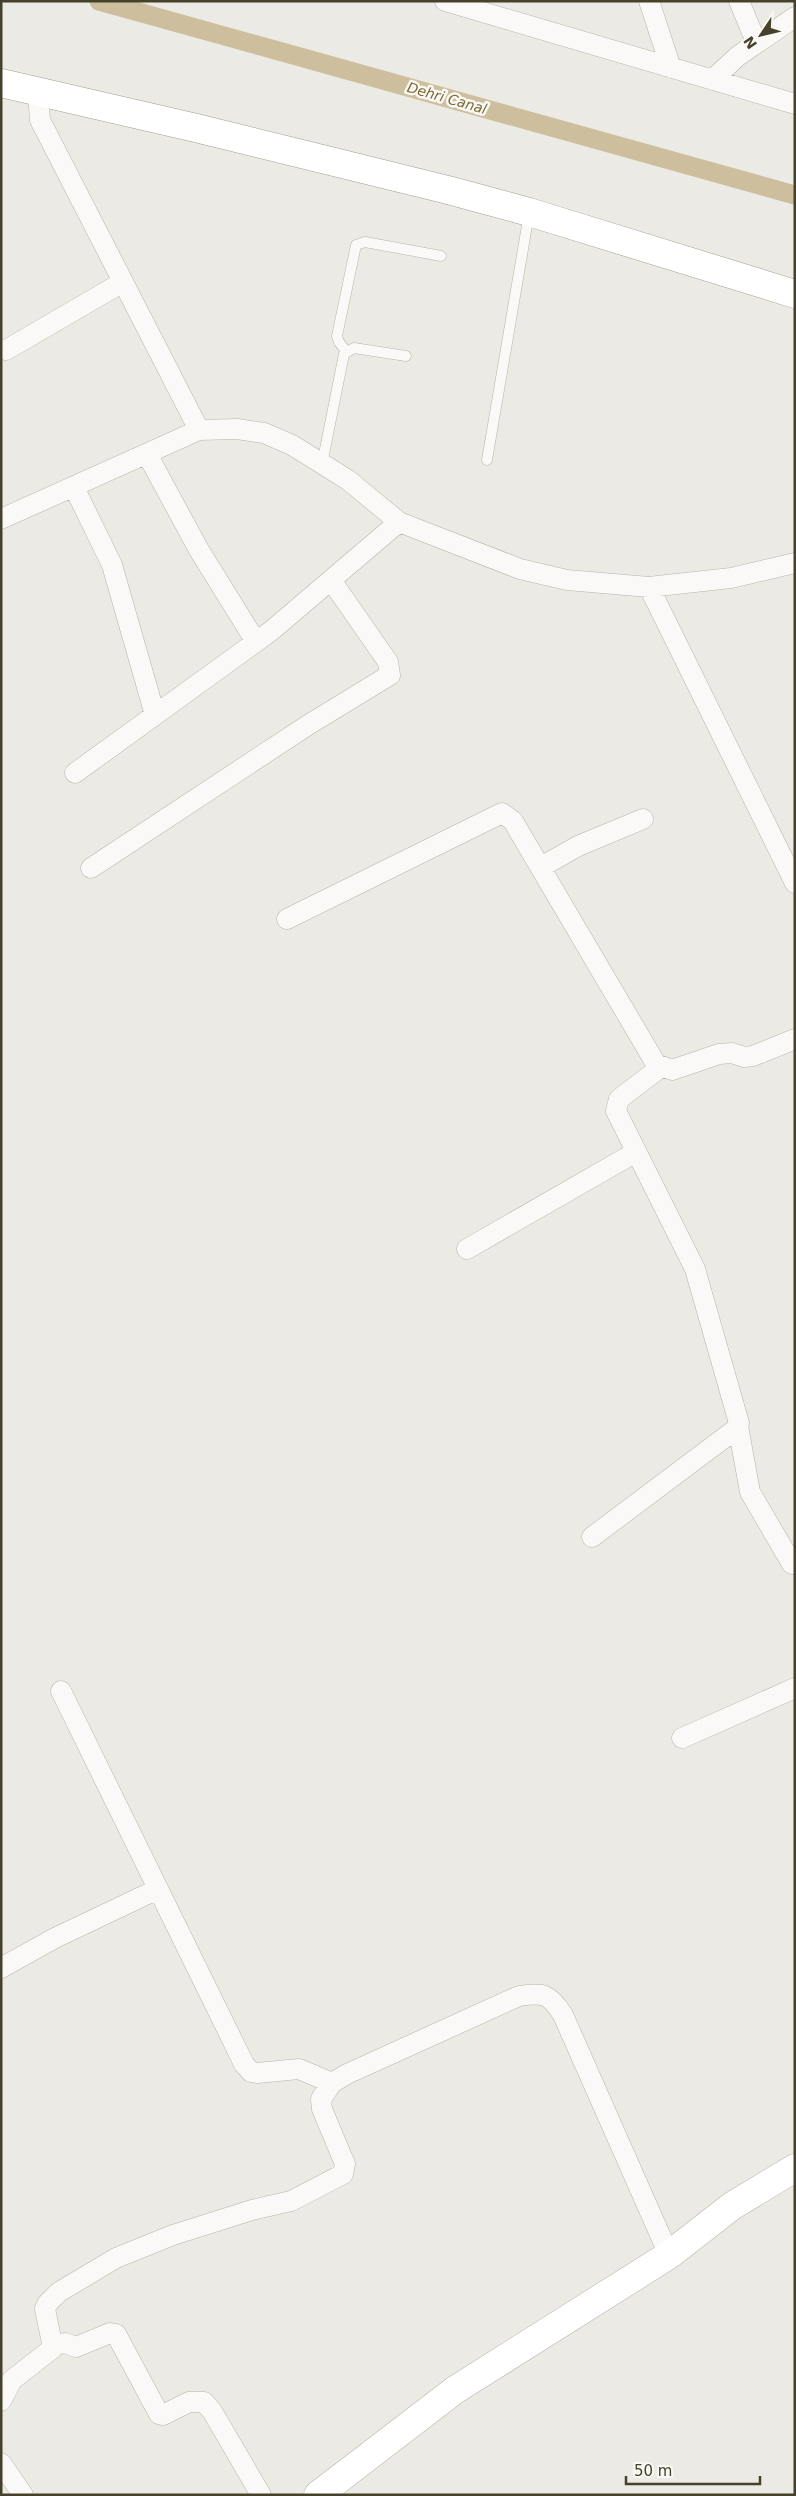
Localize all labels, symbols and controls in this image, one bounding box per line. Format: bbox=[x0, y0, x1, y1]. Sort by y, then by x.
north arrow bbox=[736, 10, 786, 60]
text: N bbox=[740, 33, 760, 52]
water label: Dehri Canal bbox=[405, 79, 489, 117]
scale bar bbox=[626, 2454, 760, 2486]
text: 50 m bbox=[634, 2462, 672, 2480]

